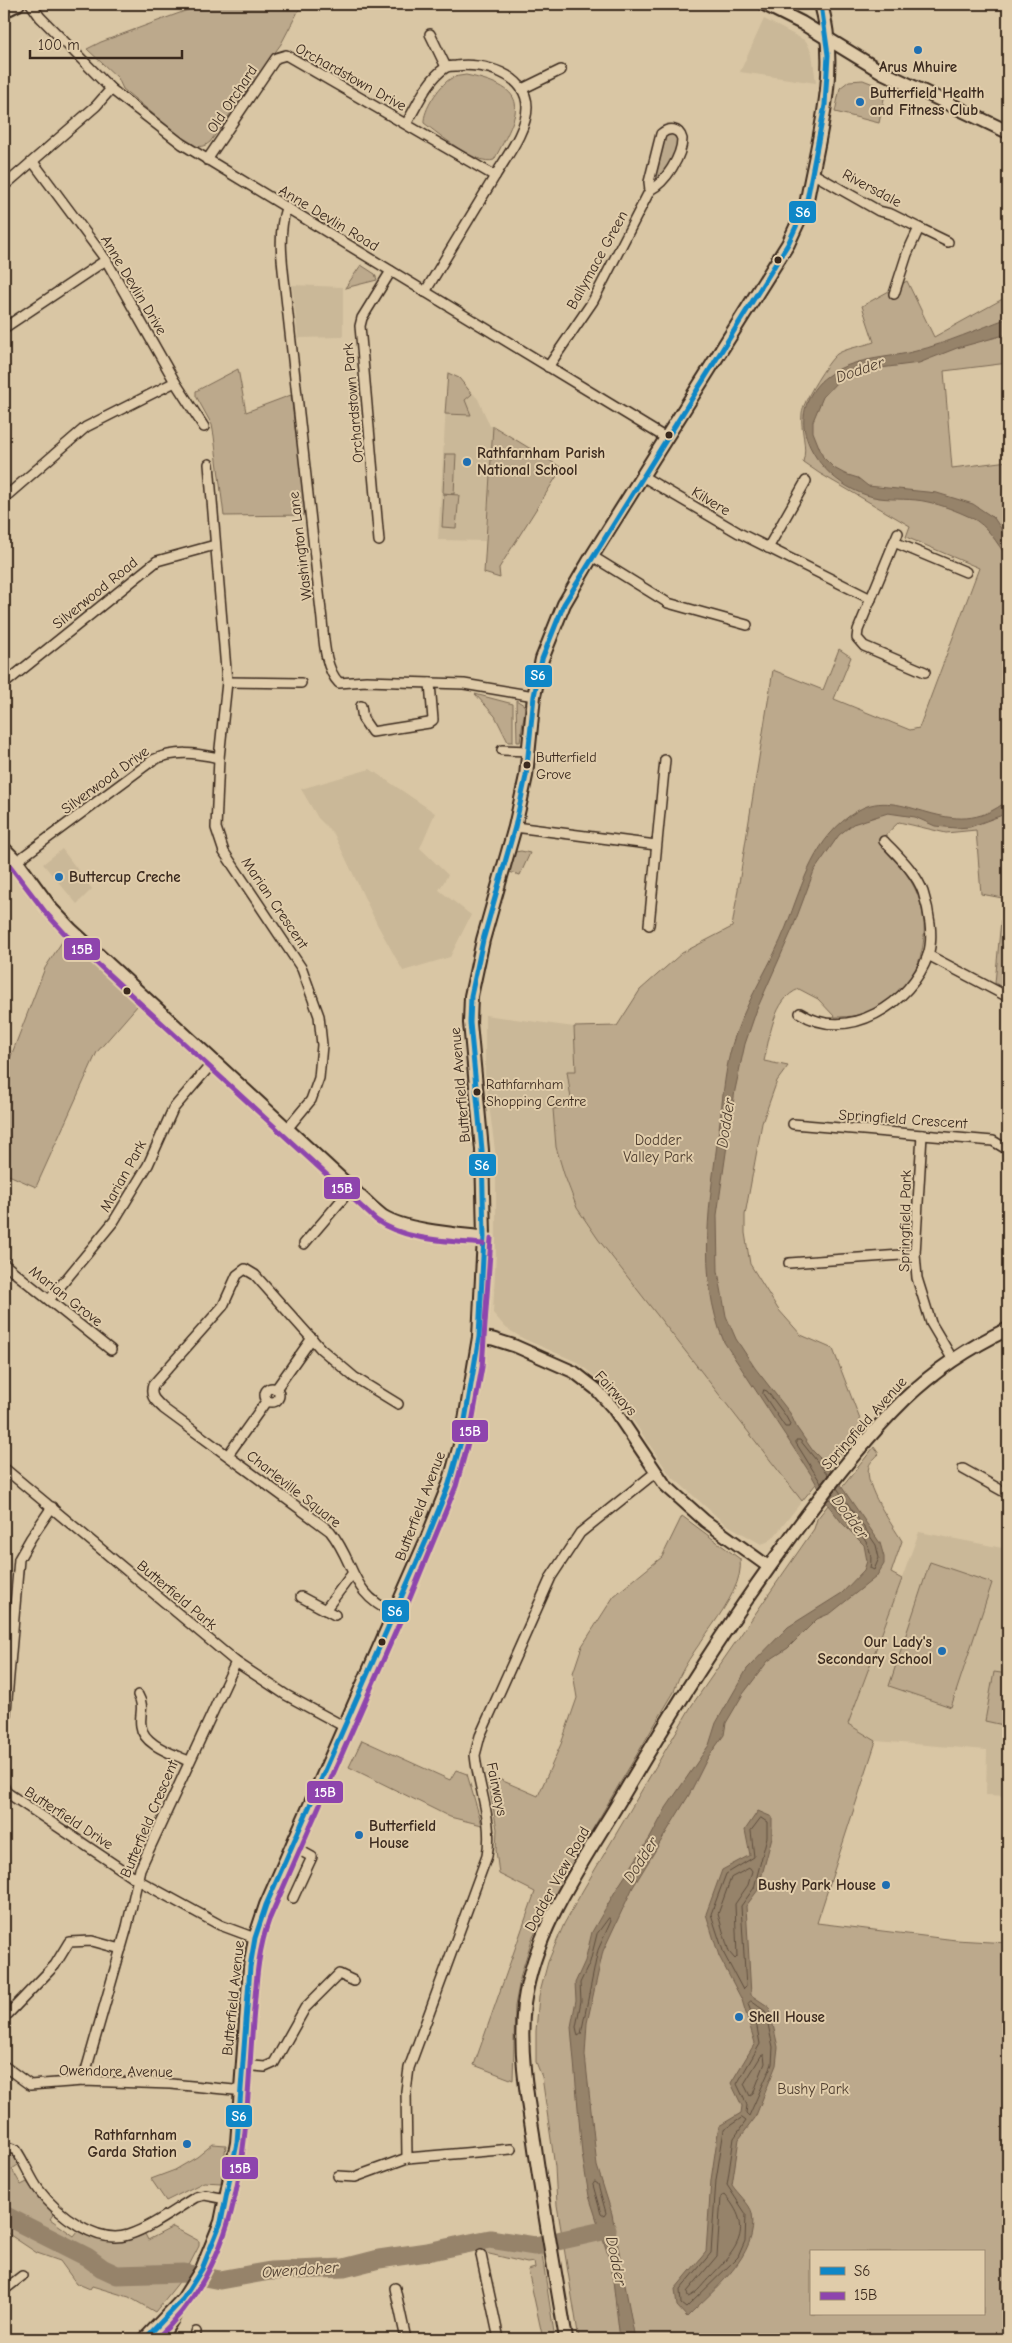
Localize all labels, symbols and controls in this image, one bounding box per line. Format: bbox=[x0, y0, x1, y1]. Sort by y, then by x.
scale bar bbox=[30, 28, 182, 60]
text: 100 m bbox=[38, 36, 80, 54]
street label: Orchardstown Drive bbox=[292, 39, 410, 115]
marker: Arus Mhuire bbox=[912, 44, 924, 56]
place label: Arus Mhuire bbox=[879, 58, 957, 76]
street label: Old Orchard bbox=[203, 62, 261, 136]
place label: Butterfield Health and Fitness Club bbox=[870, 84, 985, 119]
marker: Butterfield Health and Fitness Club bbox=[854, 96, 866, 108]
street label: Riversdale bbox=[839, 165, 905, 211]
street label: Anne Devlin Road bbox=[276, 181, 382, 255]
line badge: S6 bbox=[788, 200, 817, 224]
text: S6 bbox=[796, 204, 810, 221]
street label: Ballymace Green bbox=[562, 208, 632, 312]
street label: Anne Devlin Drive bbox=[97, 232, 171, 339]
unlabelled marker bbox=[773, 255, 783, 265]
street label: Orchardstown Park bbox=[339, 341, 367, 464]
water label: Dodder bbox=[833, 353, 887, 387]
unlabelled marker bbox=[664, 430, 674, 440]
place label: Rathfarnham Parish National School bbox=[477, 444, 605, 479]
marker: Rathfarnham Parish National School bbox=[461, 456, 473, 468]
street label: Kilvere bbox=[688, 483, 734, 520]
street label: Washington Lane bbox=[284, 490, 316, 601]
street label: Silverwood Road bbox=[49, 553, 141, 633]
line badge: S6 bbox=[524, 664, 553, 688]
text: S6 bbox=[531, 667, 545, 684]
street label: Silverwood Drive bbox=[58, 742, 153, 818]
place label: Butterfield Grove bbox=[536, 749, 597, 783]
marker: Butterfield Grove bbox=[522, 760, 532, 770]
street label: Marian Crescent bbox=[238, 854, 313, 953]
place label: Buttercup Creche bbox=[69, 868, 181, 886]
marker: Buttercup Creche bbox=[53, 871, 65, 883]
line badge: 15B bbox=[63, 937, 101, 961]
text: 15B bbox=[71, 941, 93, 958]
unlabelled marker bbox=[122, 986, 132, 996]
street label: Butterfield Avenue bbox=[446, 1026, 474, 1143]
place label: Rathfarnham Shopping Centre bbox=[486, 1076, 586, 1110]
marker: Rathfarnham Shopping Centre bbox=[472, 1087, 482, 1097]
water label: Dodder bbox=[713, 1096, 739, 1149]
street label: Springfield Crescent bbox=[838, 1106, 969, 1133]
park label: Dodder Valley Park bbox=[623, 1131, 693, 1166]
street label: Marian Park bbox=[96, 1136, 150, 1215]
line badge: S6 bbox=[468, 1153, 497, 1177]
text: S6 bbox=[475, 1157, 489, 1174]
street label: Springfield Park bbox=[895, 1169, 915, 1272]
line badge: 15B bbox=[323, 1176, 361, 1200]
text: 15B bbox=[331, 1180, 353, 1197]
street label: Marian Grove bbox=[26, 1262, 107, 1331]
street label: Fairways bbox=[591, 1367, 641, 1419]
street label: Springfield Avenue bbox=[818, 1372, 911, 1473]
line badge: 15B bbox=[451, 1419, 489, 1443]
text: 15B bbox=[459, 1423, 481, 1440]
street label: Charleville Square bbox=[243, 1446, 345, 1532]
street label: Butterfield Avenue bbox=[391, 1448, 449, 1563]
water label: Dodder bbox=[828, 1492, 872, 1543]
street label: Butterfield Park bbox=[133, 1556, 221, 1634]
line badge: S6 bbox=[381, 1599, 410, 1623]
text: S6 bbox=[388, 1603, 402, 1620]
place label: Our Lady's Secondary School bbox=[818, 1633, 932, 1668]
unlabelled marker bbox=[377, 1637, 387, 1647]
marker: Our Lady's Secondary School bbox=[936, 1645, 948, 1657]
street label: Butterfield Crescent bbox=[116, 1757, 182, 1880]
street label: Fairways bbox=[483, 1761, 511, 1817]
line badge: 15B bbox=[306, 1780, 344, 1804]
street label: Butterfield Drive bbox=[21, 1783, 117, 1854]
text: 15B bbox=[314, 1784, 336, 1801]
place label: Butterfield House bbox=[369, 1817, 436, 1852]
street label: Dodder View Road bbox=[521, 1823, 593, 1935]
marker: Butterfield House bbox=[353, 1829, 365, 1841]
water label: Dodder bbox=[620, 1834, 662, 1886]
place label: Bushy Park House bbox=[758, 1876, 876, 1894]
marker: Bushy Park House bbox=[880, 1879, 892, 1891]
street label: Butterfield Avenue bbox=[218, 1939, 248, 2056]
place label: Shell House bbox=[749, 2008, 825, 2026]
marker: Shell House bbox=[733, 2011, 745, 2023]
street label: Owendore Avenue bbox=[59, 2061, 174, 2081]
park label: Bushy Park bbox=[777, 2080, 850, 2098]
line badge: S6 bbox=[225, 2104, 253, 2128]
text: S6 bbox=[232, 2108, 246, 2125]
place label: Rathfarnham Garda Station bbox=[88, 2126, 177, 2161]
marker: Rathfarnham Garda Station bbox=[181, 2138, 193, 2150]
line badge: 15B bbox=[221, 2156, 259, 2180]
text: 15B bbox=[229, 2160, 251, 2177]
water label: Dodder bbox=[602, 2235, 630, 2288]
legend bbox=[810, 2250, 984, 2316]
water label: Owendoher bbox=[261, 2258, 339, 2282]
text: S6 bbox=[854, 2262, 870, 2280]
text: 15B bbox=[854, 2286, 877, 2304]

